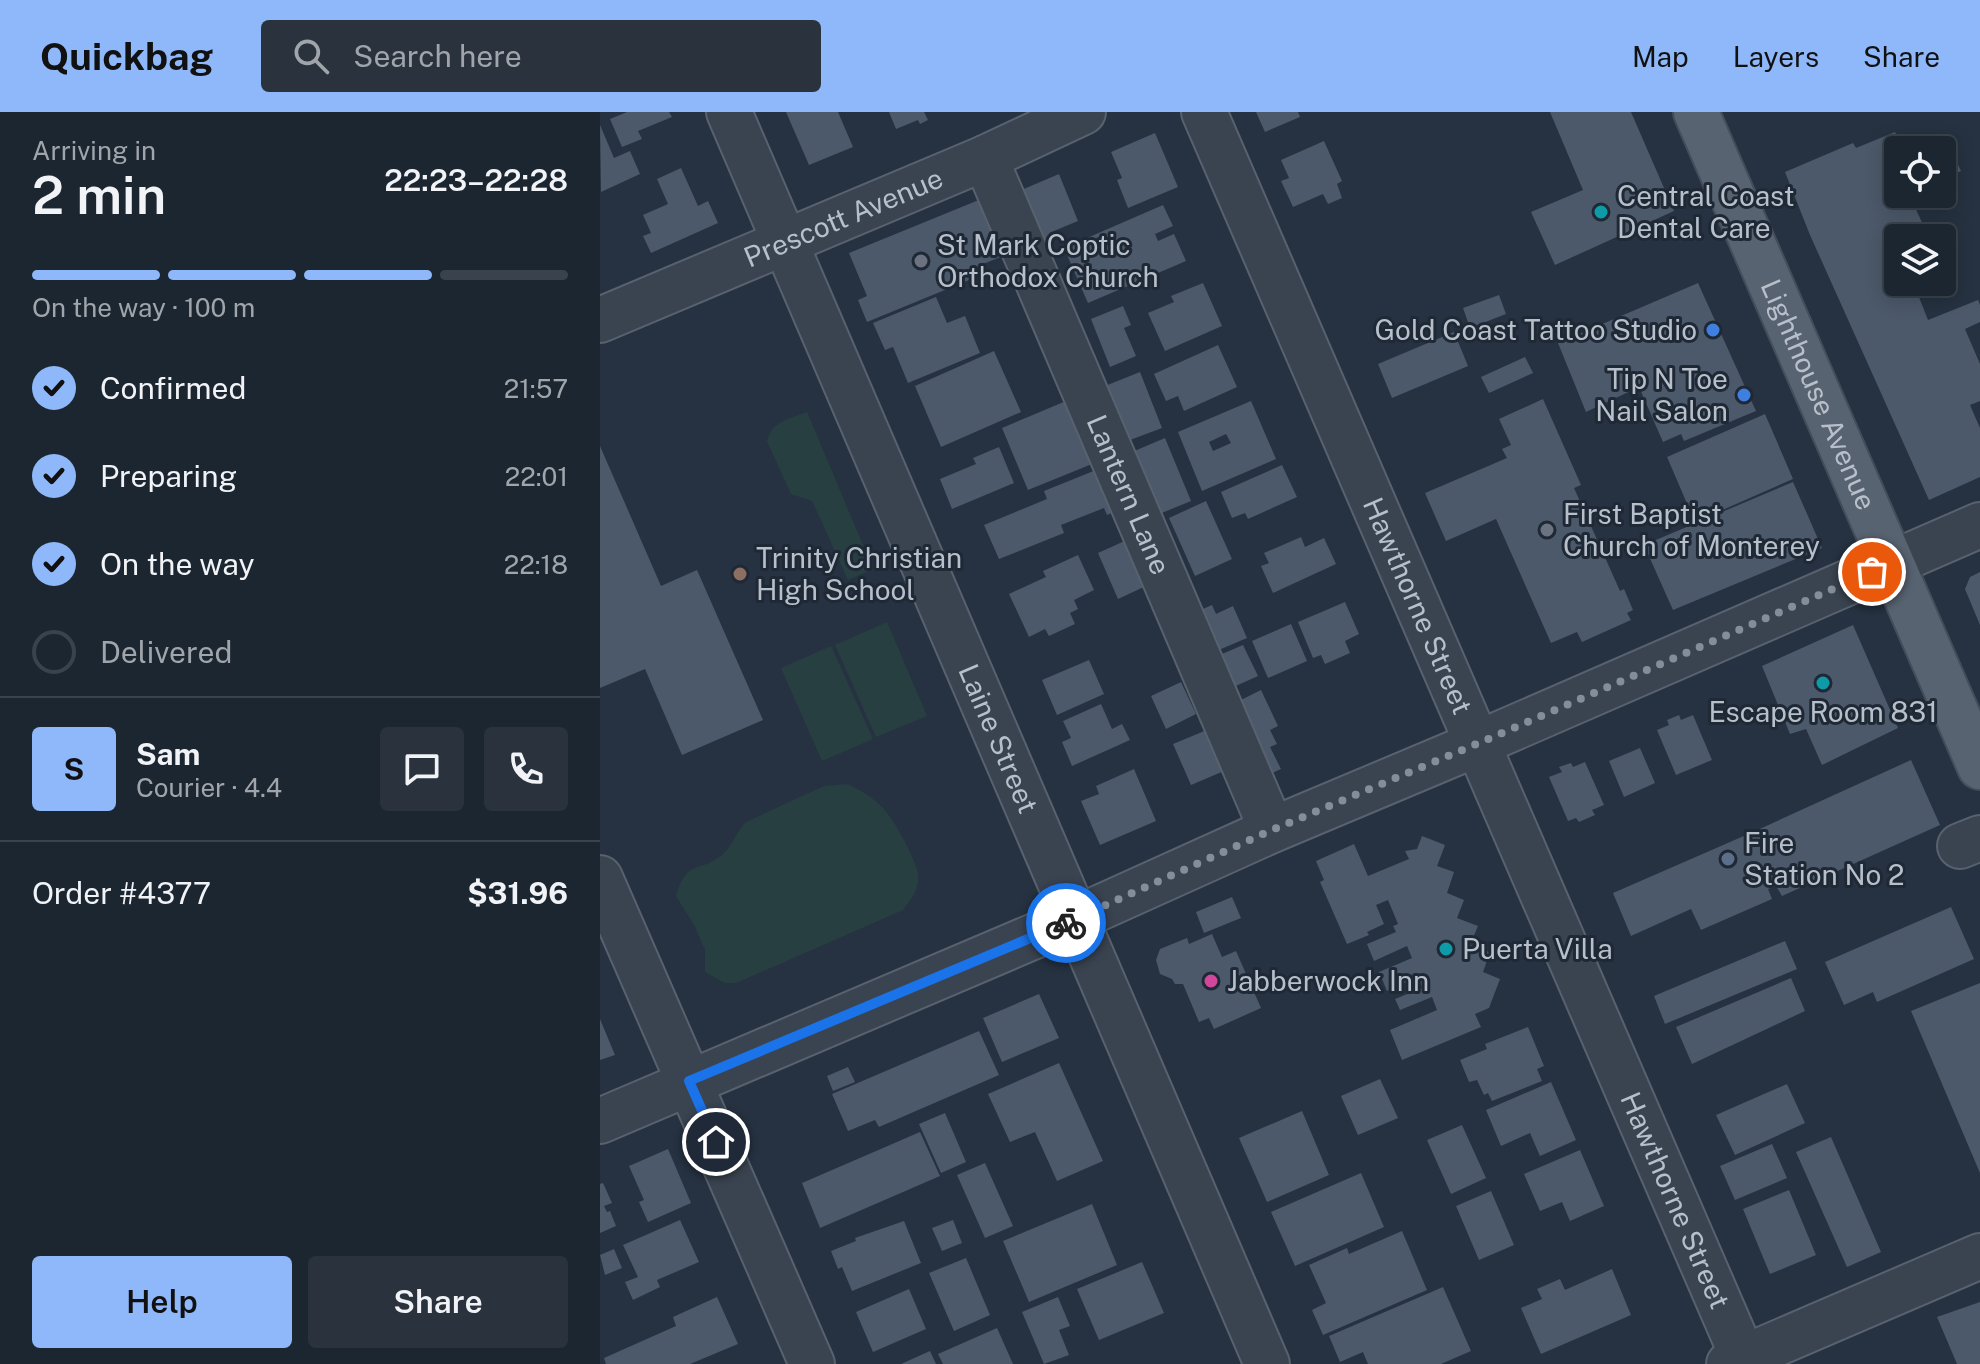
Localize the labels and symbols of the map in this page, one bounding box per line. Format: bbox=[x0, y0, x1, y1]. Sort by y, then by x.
street label: Prescott Avenue bbox=[739, 161, 947, 274]
place label: Central Coast Dental Care bbox=[1617, 179, 1795, 244]
marker: Central Coast Dental Care bbox=[1592, 203, 1610, 221]
place label: St Mark Coptic Orthodox Church bbox=[937, 228, 1159, 293]
marker: St Mark Coptic Orthodox Church bbox=[912, 252, 930, 270]
street label: Lighthouse Avenue bbox=[1755, 274, 1883, 515]
place label: Gold Coast Tattoo Studio bbox=[1375, 313, 1697, 346]
marker: Gold Coast Tattoo Studio bbox=[1704, 321, 1722, 339]
place label: Tip N Toe Nail Salon bbox=[1595, 362, 1728, 427]
marker: Tip N Toe Nail Salon bbox=[1735, 386, 1753, 404]
street label: Lantern Lane bbox=[1081, 410, 1178, 579]
street label: Hawthorne Street bbox=[1357, 492, 1480, 719]
place label: First Baptist Church of Monterey bbox=[1563, 497, 1820, 562]
marker: First Baptist Church of Monterey bbox=[1538, 521, 1556, 539]
pin bbox=[1838, 538, 1906, 606]
place label: Trinity Christian High School bbox=[756, 541, 962, 606]
marker: Trinity Christian High School bbox=[731, 565, 749, 583]
street label: Laine Street bbox=[952, 659, 1045, 818]
marker: Escape Room 831 bbox=[1814, 674, 1832, 692]
place label: Escape Room 831 bbox=[1708, 695, 1938, 728]
place label: Fire Station No 2 bbox=[1744, 826, 1905, 891]
marker: Fire Station No 2 bbox=[1719, 850, 1737, 868]
courier bbox=[1026, 883, 1106, 963]
place label: Puerta Villa bbox=[1462, 932, 1613, 965]
marker: Puerta Villa bbox=[1437, 940, 1455, 958]
place label: Jabberwock Inn bbox=[1227, 964, 1429, 997]
marker: Jabberwock Inn bbox=[1202, 972, 1220, 990]
street label: Hawthorne Street bbox=[1614, 1087, 1737, 1314]
pin bbox=[682, 1108, 750, 1176]

